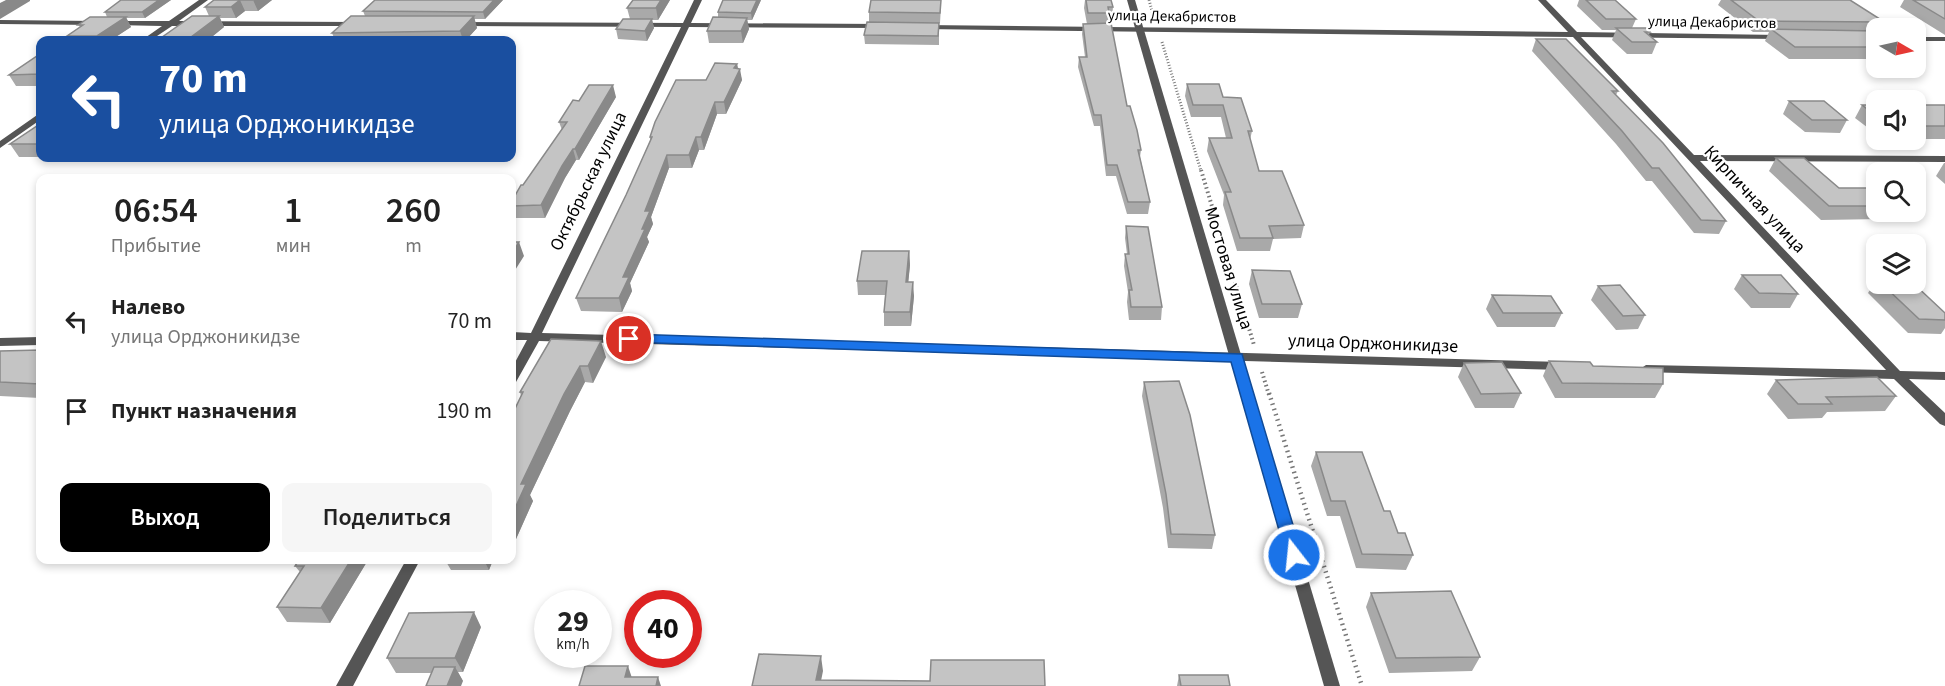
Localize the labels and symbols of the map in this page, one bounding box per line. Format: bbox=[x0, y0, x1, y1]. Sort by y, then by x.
street label: улица Декабристов bbox=[1108, 5, 1237, 28]
street label: улица Декабристов bbox=[1648, 11, 1777, 34]
north arrow bbox=[1866, 18, 1926, 78]
street label: Октябрьская улица bbox=[544, 107, 633, 255]
street label: Кирпичная улица bbox=[1698, 140, 1811, 259]
street label: Мостовая улица bbox=[1198, 204, 1259, 332]
pin bbox=[603, 313, 654, 364]
street label: улица Орджоникидзе bbox=[1287, 328, 1459, 359]
position arrow bbox=[1262, 523, 1326, 587]
speed limit sign: 40 bbox=[624, 590, 702, 668]

